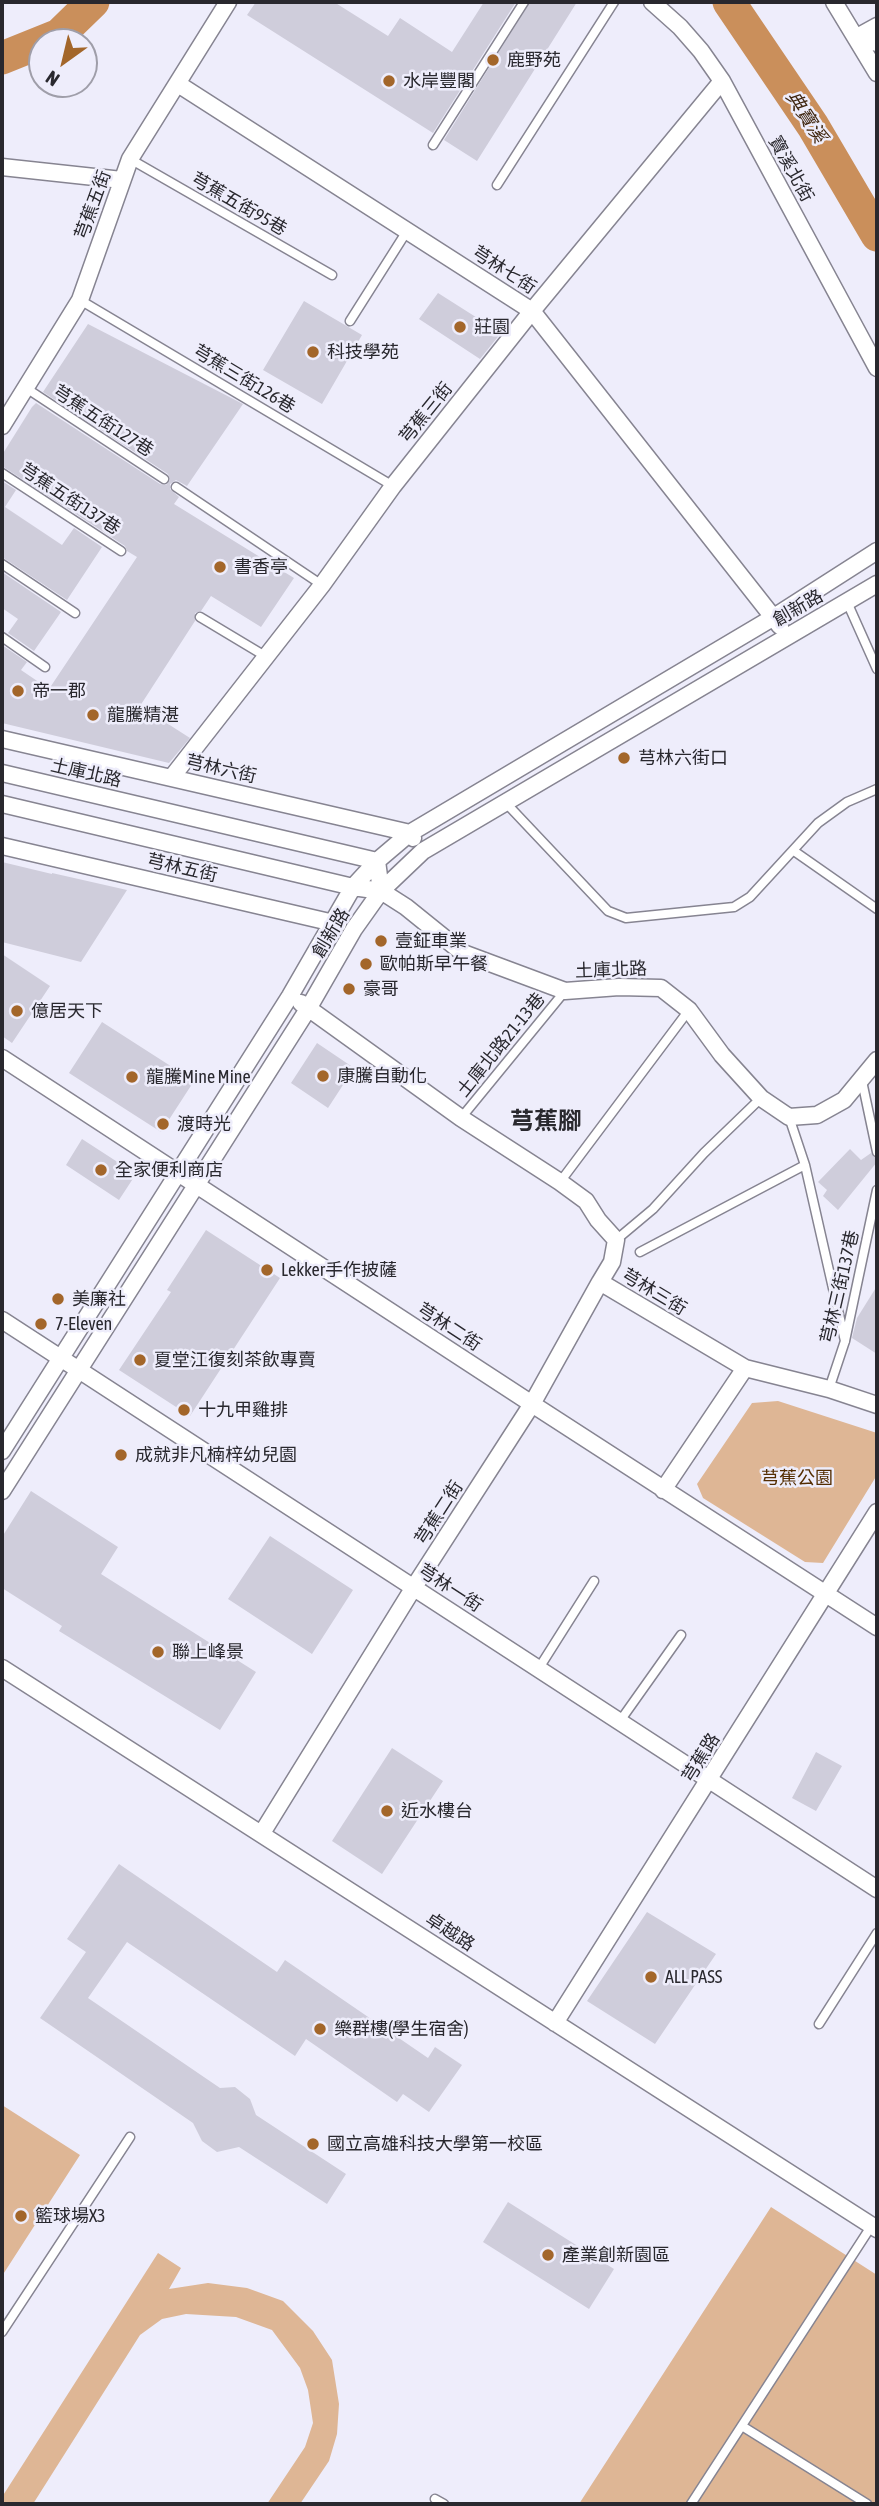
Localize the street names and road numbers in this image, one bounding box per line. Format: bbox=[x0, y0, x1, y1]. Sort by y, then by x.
street label: 寶溪北街 bbox=[764, 132, 818, 206]
street label: 芎蕉五街 bbox=[71, 167, 115, 243]
street label: 芎蕉五街95巷 bbox=[187, 168, 291, 240]
street label: 芎林七街 bbox=[468, 241, 540, 299]
street label: 芎蕉三街126巷 bbox=[189, 340, 299, 418]
street label: 芎蕉三街 bbox=[395, 378, 457, 448]
street label: 芎蕉五街127巷 bbox=[49, 381, 157, 461]
street label: 芎蕉五街137巷 bbox=[16, 459, 124, 539]
street label: 創新路 bbox=[769, 585, 827, 631]
street label: 芎林六街 bbox=[183, 750, 259, 788]
street label: 土庫北路 bbox=[48, 754, 124, 792]
street label: 芎林五街 bbox=[144, 849, 220, 887]
street label: 創新路 bbox=[308, 904, 354, 962]
street label: 土庫北路 bbox=[575, 958, 647, 982]
street label: 土庫北路21-13巷 bbox=[453, 989, 549, 1101]
street label: 芎林三街137巷 bbox=[816, 1228, 864, 1346]
street label: 芎林三街 bbox=[618, 1264, 690, 1320]
street label: 芎林二街 bbox=[413, 1298, 485, 1356]
street label: 芎蕉二街 bbox=[410, 1477, 468, 1549]
street label: 芎林一街 bbox=[414, 1559, 486, 1617]
street label: 芎蕉路 bbox=[678, 1729, 724, 1787]
street label: 卓越路 bbox=[421, 1908, 479, 1956]

